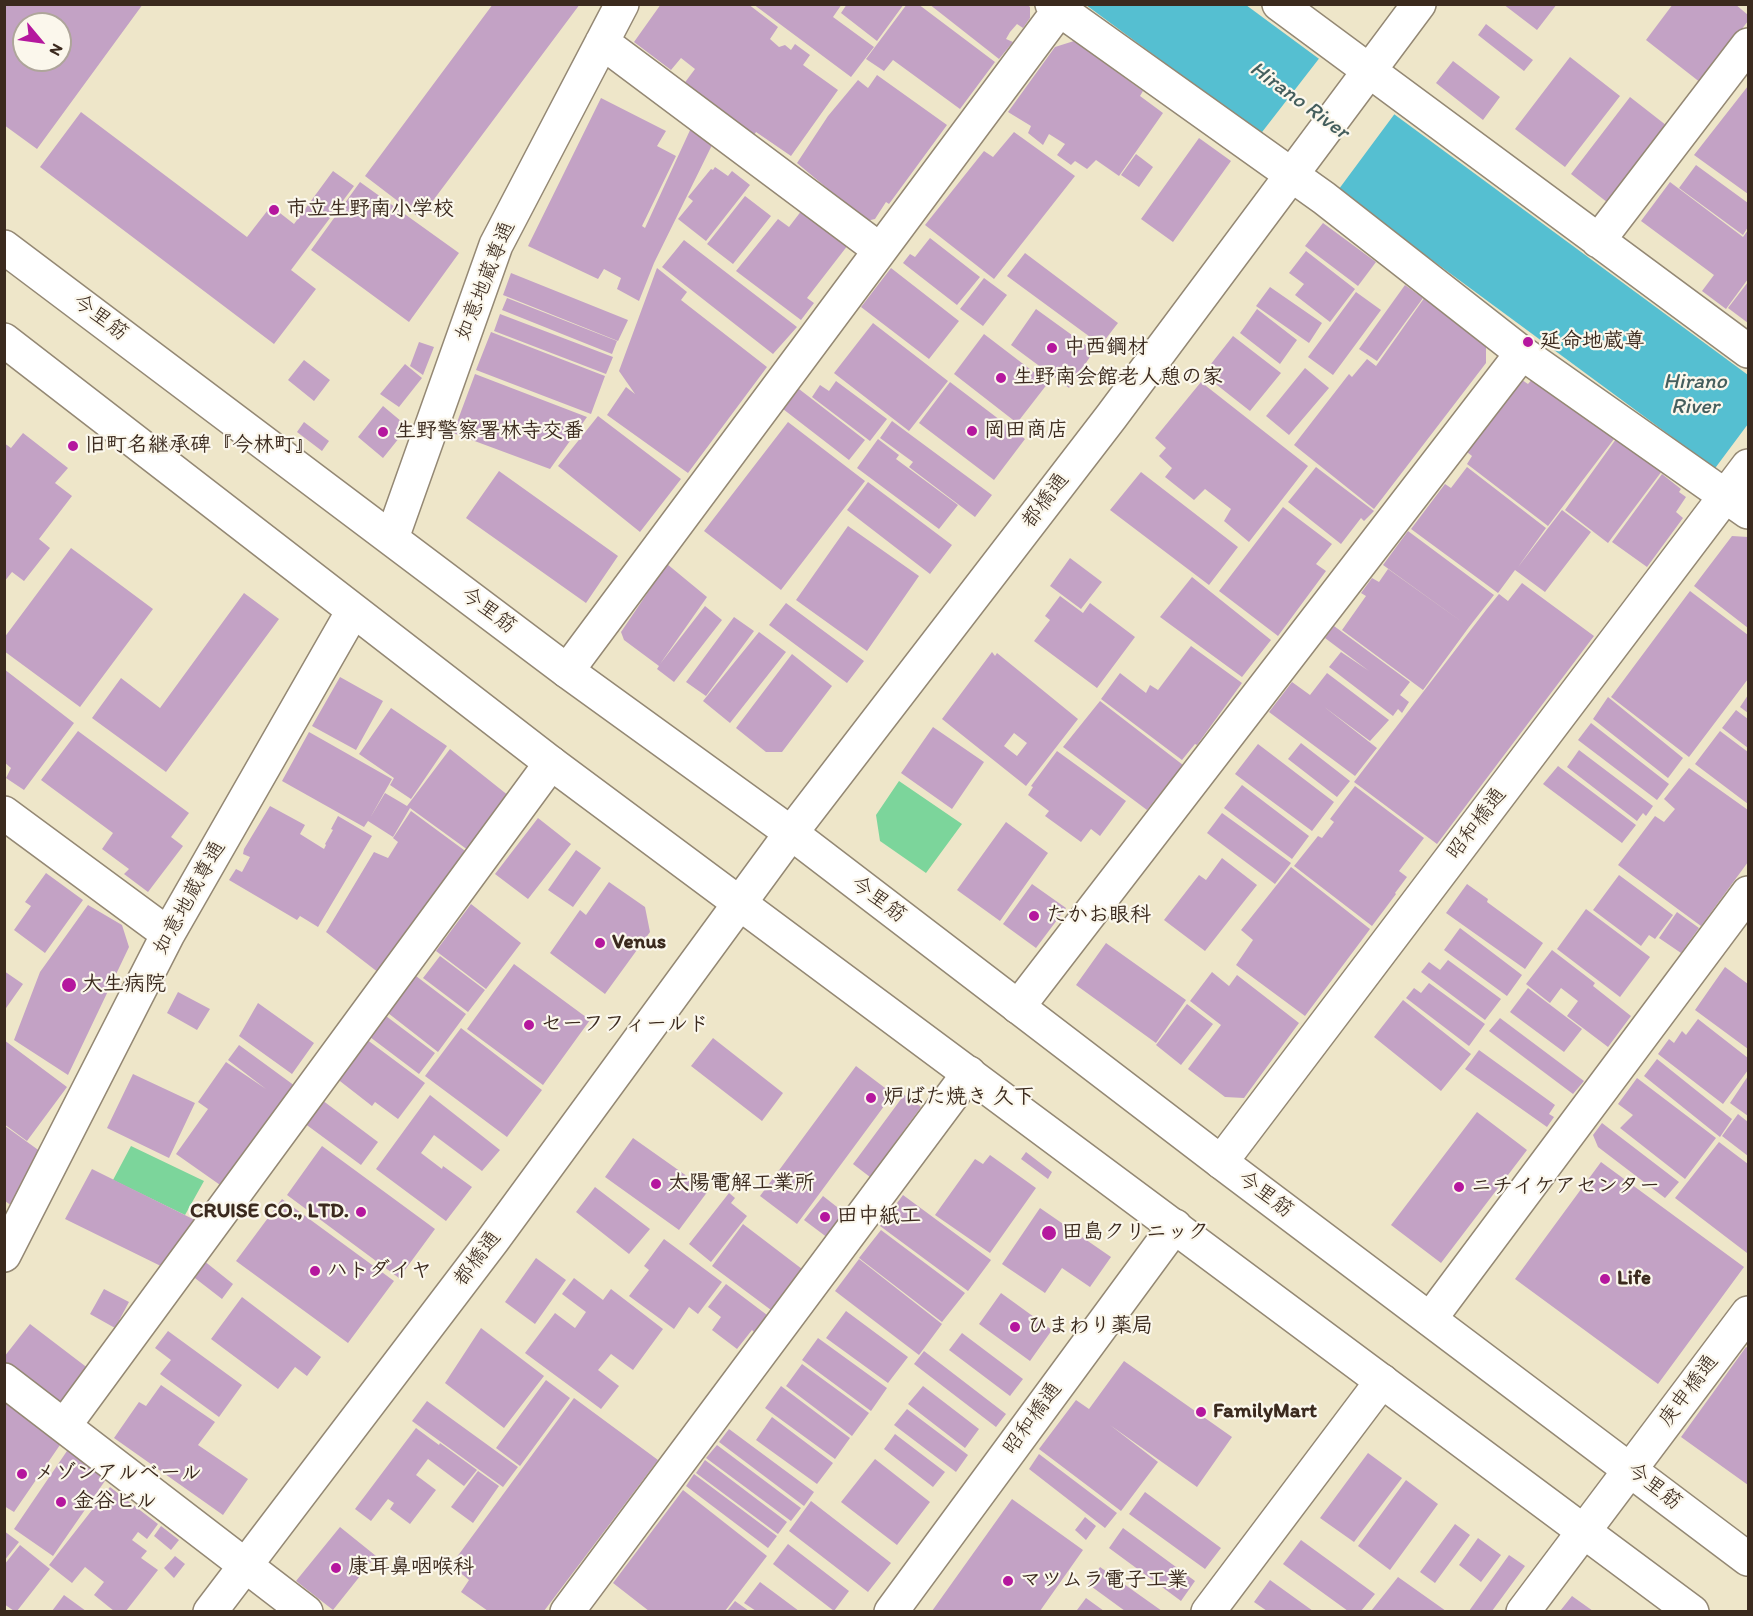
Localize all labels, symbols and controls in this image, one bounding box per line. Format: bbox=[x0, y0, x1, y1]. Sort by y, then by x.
north arrow bbox=[12, 12, 72, 72]
text: N bbox=[46, 41, 67, 59]
water label: Hirano River bbox=[1244, 56, 1354, 146]
place label: 市立生野南小学校 bbox=[286, 197, 454, 223]
marker: 市立生野南小学校 bbox=[267, 203, 281, 217]
street label: 如意地蔵尊通 bbox=[451, 218, 521, 344]
street label: 今里筋 bbox=[67, 289, 133, 347]
place label: 延命地蔵尊 bbox=[1540, 329, 1645, 355]
place label: 中西鋼材 bbox=[1064, 335, 1148, 361]
marker: 延命地蔵尊 bbox=[1521, 335, 1535, 349]
marker: 中西鋼材 bbox=[1045, 341, 1059, 355]
place label: 生野南会館老人憩の家 bbox=[1013, 365, 1223, 391]
water label: Hirano River bbox=[1663, 369, 1727, 420]
marker: 生野南会館老人憩の家 bbox=[994, 371, 1008, 385]
place label: 岡田商店 bbox=[984, 418, 1068, 444]
place label: 生野警察署林寺交番 bbox=[395, 419, 584, 445]
marker: 岡田商店 bbox=[965, 424, 979, 438]
marker: 生野警察署林寺交番 bbox=[376, 425, 390, 439]
place label: 旧町名継承碑『今林町』 bbox=[85, 433, 316, 459]
marker: 旧町名継承碑『今林町』 bbox=[66, 439, 80, 453]
street label: 都橋通 bbox=[1017, 468, 1075, 534]
street label: 今里筋 bbox=[455, 582, 521, 640]
street label: 昭和橋通 bbox=[1442, 783, 1512, 865]
street label: 如意地蔵尊通 bbox=[148, 837, 232, 959]
street label: 今里筋 bbox=[845, 871, 911, 929]
place label: たかお眼科 bbox=[1046, 903, 1151, 929]
marker: たかお眼科 bbox=[1027, 909, 1041, 923]
place label: Venus bbox=[612, 930, 666, 956]
marker: Venus bbox=[593, 936, 607, 950]
place label: 大生病院 bbox=[82, 972, 166, 998]
marker: 大生病院 bbox=[60, 976, 78, 994]
place label: セーフフィールド bbox=[541, 1012, 709, 1038]
marker: セーフフィールド bbox=[522, 1018, 536, 1032]
place label: 炉ばた焼き 久下 bbox=[883, 1085, 1035, 1111]
marker: 炉ばた焼き 久下 bbox=[864, 1091, 878, 1105]
street label: 今里筋 bbox=[1232, 1166, 1298, 1224]
place label: 太陽電解工業所 bbox=[668, 1171, 815, 1197]
place label: ニチイケアセンター bbox=[1471, 1174, 1660, 1200]
marker: 太陽電解工業所 bbox=[649, 1177, 663, 1191]
marker: ニチイケアセンター bbox=[1452, 1180, 1466, 1194]
place label: CRUISE CO., LTD. bbox=[190, 1199, 349, 1225]
place label: 田中紙工 bbox=[837, 1204, 921, 1230]
marker: CRUISE CO., LTD. bbox=[354, 1205, 368, 1219]
marker: 田中紙工 bbox=[818, 1210, 832, 1224]
place label: 田島クリニック bbox=[1062, 1220, 1209, 1246]
marker: 田島クリニック bbox=[1040, 1224, 1058, 1242]
street label: 都橋通 bbox=[449, 1226, 507, 1292]
place label: ハトダイヤ bbox=[327, 1258, 432, 1284]
marker: ハトダイヤ bbox=[308, 1264, 322, 1278]
place label: Life bbox=[1617, 1266, 1651, 1292]
marker: Life bbox=[1598, 1272, 1612, 1286]
place label: ひまわり薬局 bbox=[1027, 1314, 1153, 1340]
marker: ひまわり薬局 bbox=[1008, 1320, 1022, 1334]
street label: 庚申橋通 bbox=[1654, 1350, 1724, 1432]
street label: 昭和橋通 bbox=[998, 1378, 1068, 1460]
place label: FamilyMart bbox=[1213, 1399, 1317, 1425]
marker: FamilyMart bbox=[1194, 1405, 1208, 1419]
street label: 今里筋 bbox=[1621, 1458, 1687, 1516]
place label: メゾンアルベール bbox=[34, 1461, 202, 1487]
marker: メゾンアルベール bbox=[15, 1467, 29, 1481]
place label: 金谷ビル bbox=[73, 1489, 157, 1515]
marker: 金谷ビル bbox=[54, 1495, 68, 1509]
place label: 康耳鼻咽喉科 bbox=[348, 1555, 474, 1581]
marker: 康耳鼻咽喉科 bbox=[329, 1561, 343, 1575]
place label: マツムラ電子工業 bbox=[1020, 1568, 1188, 1594]
marker: マツムラ電子工業 bbox=[1001, 1574, 1015, 1588]

